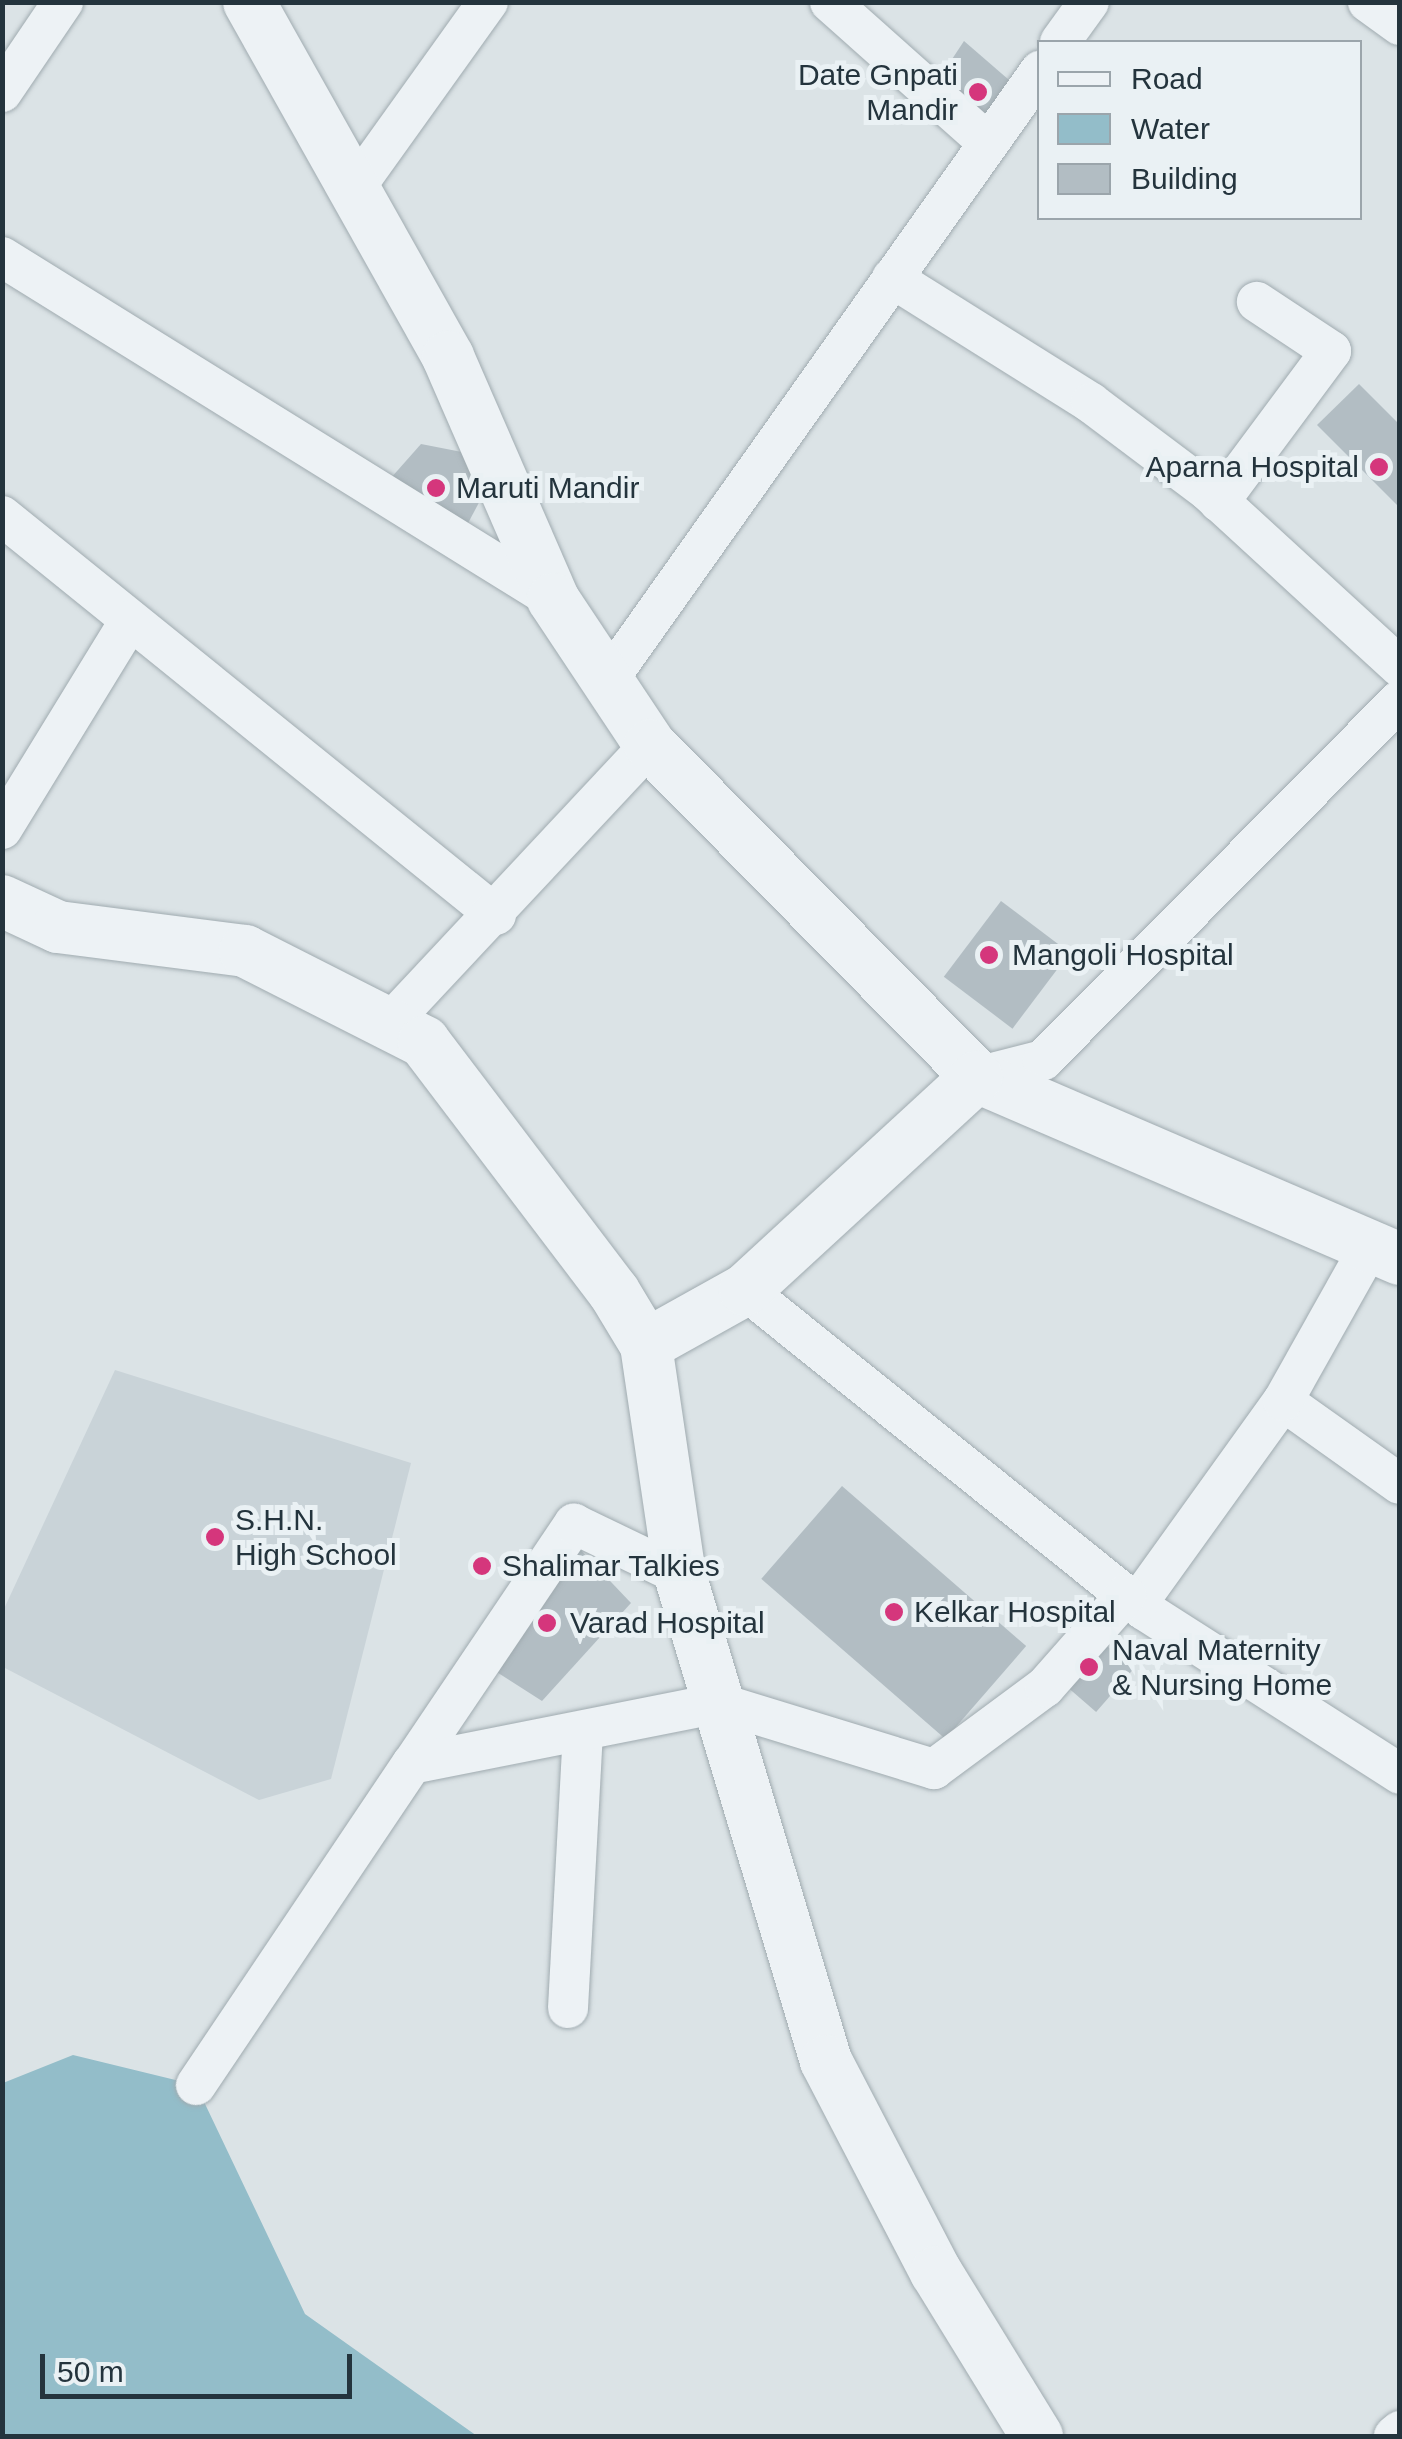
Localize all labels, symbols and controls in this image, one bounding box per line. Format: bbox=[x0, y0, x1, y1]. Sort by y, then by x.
legend bbox=[1037, 40, 1362, 220]
place label: Date Gnpati Mandir bbox=[798, 57, 958, 128]
text: Road bbox=[1131, 62, 1203, 95]
marker: Date Gnpati Mandir bbox=[967, 81, 989, 103]
text: Water bbox=[1131, 112, 1210, 145]
text: Building bbox=[1131, 162, 1238, 195]
place label: Aparna Hospital bbox=[1146, 449, 1359, 485]
marker: Aparna Hospital bbox=[1368, 456, 1390, 478]
place label: Maruti Mandir bbox=[456, 470, 639, 506]
marker: Maruti Mandir bbox=[425, 477, 447, 499]
place label: Mangoli Hospital bbox=[1012, 937, 1234, 973]
marker: Mangoli Hospital bbox=[976, 942, 1002, 968]
place label: S.H.N. High School bbox=[235, 1502, 397, 1572]
marker: S.H.N. High School bbox=[204, 1526, 226, 1548]
place label: Shalimar Talkies bbox=[502, 1548, 720, 1584]
marker: Shalimar Talkies bbox=[471, 1555, 493, 1577]
place label: Kelkar Hospital bbox=[914, 1594, 1116, 1630]
marker: Kelkar Hospital bbox=[883, 1601, 905, 1623]
place label: Varad Hospital bbox=[570, 1605, 765, 1641]
marker: Varad Hospital bbox=[534, 1610, 560, 1636]
place label: Naval Maternity & Nursing Home bbox=[1112, 1632, 1332, 1702]
marker: Naval Maternity & Nursing Home bbox=[1076, 1654, 1102, 1680]
scale bar bbox=[45, 2334, 358, 2396]
text: 50 m bbox=[57, 2355, 124, 2388]

